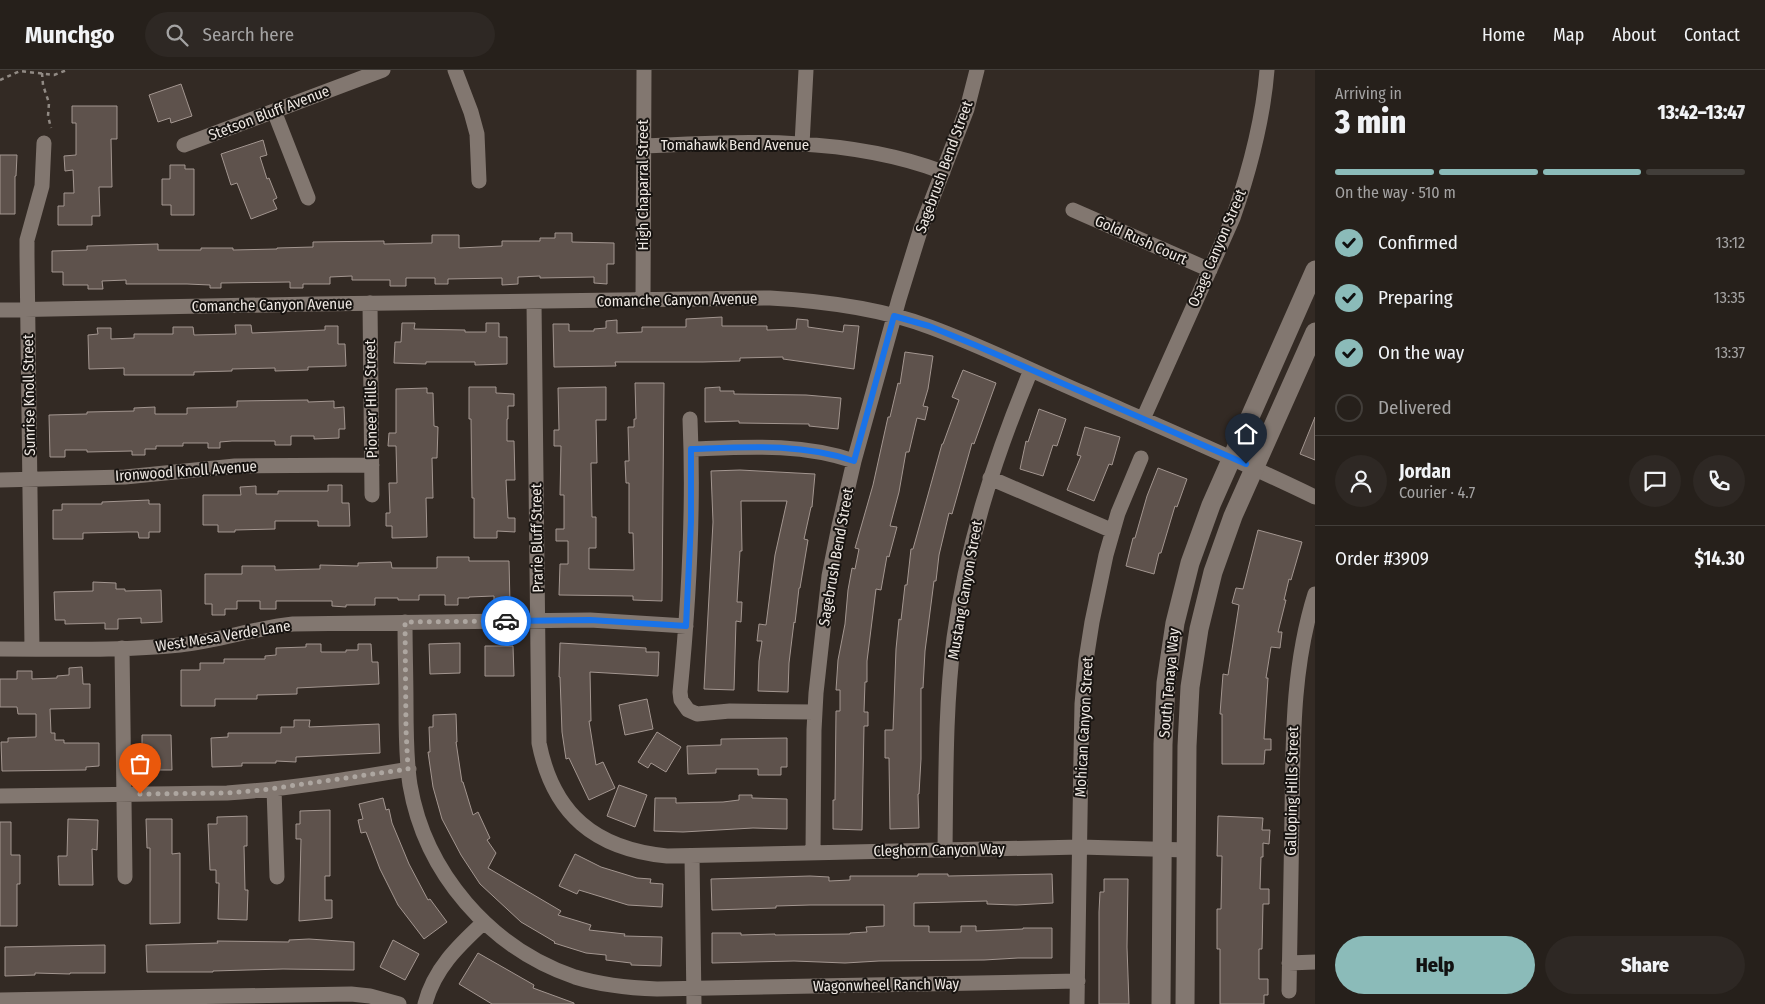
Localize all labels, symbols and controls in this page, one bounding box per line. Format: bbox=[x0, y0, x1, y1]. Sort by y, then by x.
search box bbox=[145, 12, 495, 57]
text: Munchgo bbox=[25, 21, 115, 49]
icon: search bbox=[163, 21, 191, 49]
text: Search here bbox=[203, 23, 294, 46]
text: Home bbox=[1482, 24, 1525, 46]
text: Map bbox=[1553, 24, 1584, 46]
text: About bbox=[1612, 24, 1656, 46]
text: Contact bbox=[1684, 24, 1740, 46]
street label: Stetson Bluff Avenue bbox=[206, 82, 332, 144]
text: Arriving in bbox=[1335, 84, 1402, 103]
street label: Sagebrush Bend Street bbox=[912, 98, 976, 236]
text: 13:42–13:47 bbox=[1658, 101, 1745, 124]
text: 3 min bbox=[1335, 103, 1406, 141]
street label: High Chaparral Street bbox=[634, 119, 652, 250]
street label: Tomahawk Bend Avenue bbox=[661, 136, 809, 154]
text: On the way · 510 m bbox=[1335, 183, 1456, 202]
street label: Osage Canyon Street bbox=[1184, 186, 1250, 310]
street label: Gold Rush Court bbox=[1092, 212, 1190, 268]
icon: check bbox=[1335, 229, 1363, 257]
text: Confirmed bbox=[1378, 231, 1458, 254]
text: 13:12 bbox=[1716, 233, 1745, 252]
icon: check bbox=[1335, 284, 1363, 312]
text: Preparing bbox=[1378, 286, 1453, 309]
text: 13:35 bbox=[1713, 288, 1745, 307]
street label: Comanche Canyon Avenue bbox=[596, 290, 758, 310]
street label: Comanche Canyon Avenue bbox=[191, 295, 353, 315]
street label: Sunrise Knoll Street bbox=[19, 334, 39, 456]
street label: Pioneer Hills Street bbox=[361, 339, 381, 458]
icon: check bbox=[1335, 339, 1363, 367]
text: On the way bbox=[1378, 341, 1464, 364]
text: 13:37 bbox=[1714, 343, 1745, 362]
text: Delivered bbox=[1378, 396, 1452, 419]
pin bbox=[1225, 413, 1267, 464]
icon: home bbox=[1232, 420, 1260, 448]
button: person bbox=[1335, 455, 1387, 507]
button: chat bbox=[1629, 455, 1681, 507]
button: phone bbox=[1693, 455, 1745, 507]
street label: Ironwood Knoll Avenue bbox=[115, 457, 257, 485]
text: Jordan bbox=[1399, 460, 1451, 483]
street label: Prarie Bluff Street bbox=[527, 483, 547, 593]
text: Courier · 4.7 bbox=[1399, 483, 1475, 502]
street label: Sagebrush Bend Street bbox=[815, 487, 857, 627]
street label: Mustang Canyon Street bbox=[944, 519, 986, 661]
text: Order #3909 bbox=[1335, 547, 1429, 570]
text: $14.30 bbox=[1694, 547, 1745, 570]
courier bbox=[481, 596, 531, 646]
icon: car bbox=[492, 607, 520, 635]
street label: West Mesa Verde Lane bbox=[154, 616, 292, 656]
street label: South Tenaya Way bbox=[1155, 627, 1183, 739]
street label: Mohican Canyon Street bbox=[1071, 656, 1097, 798]
street label: Galloping Hills Street bbox=[1282, 726, 1302, 856]
pin bbox=[119, 743, 161, 794]
icon: bag bbox=[126, 750, 154, 778]
street label: Cleghorn Canyon Way bbox=[873, 840, 1005, 860]
button: Help bbox=[1335, 936, 1535, 994]
button: Share bbox=[1545, 936, 1745, 994]
street label: Wagonwheel Ranch Way bbox=[813, 975, 960, 995]

